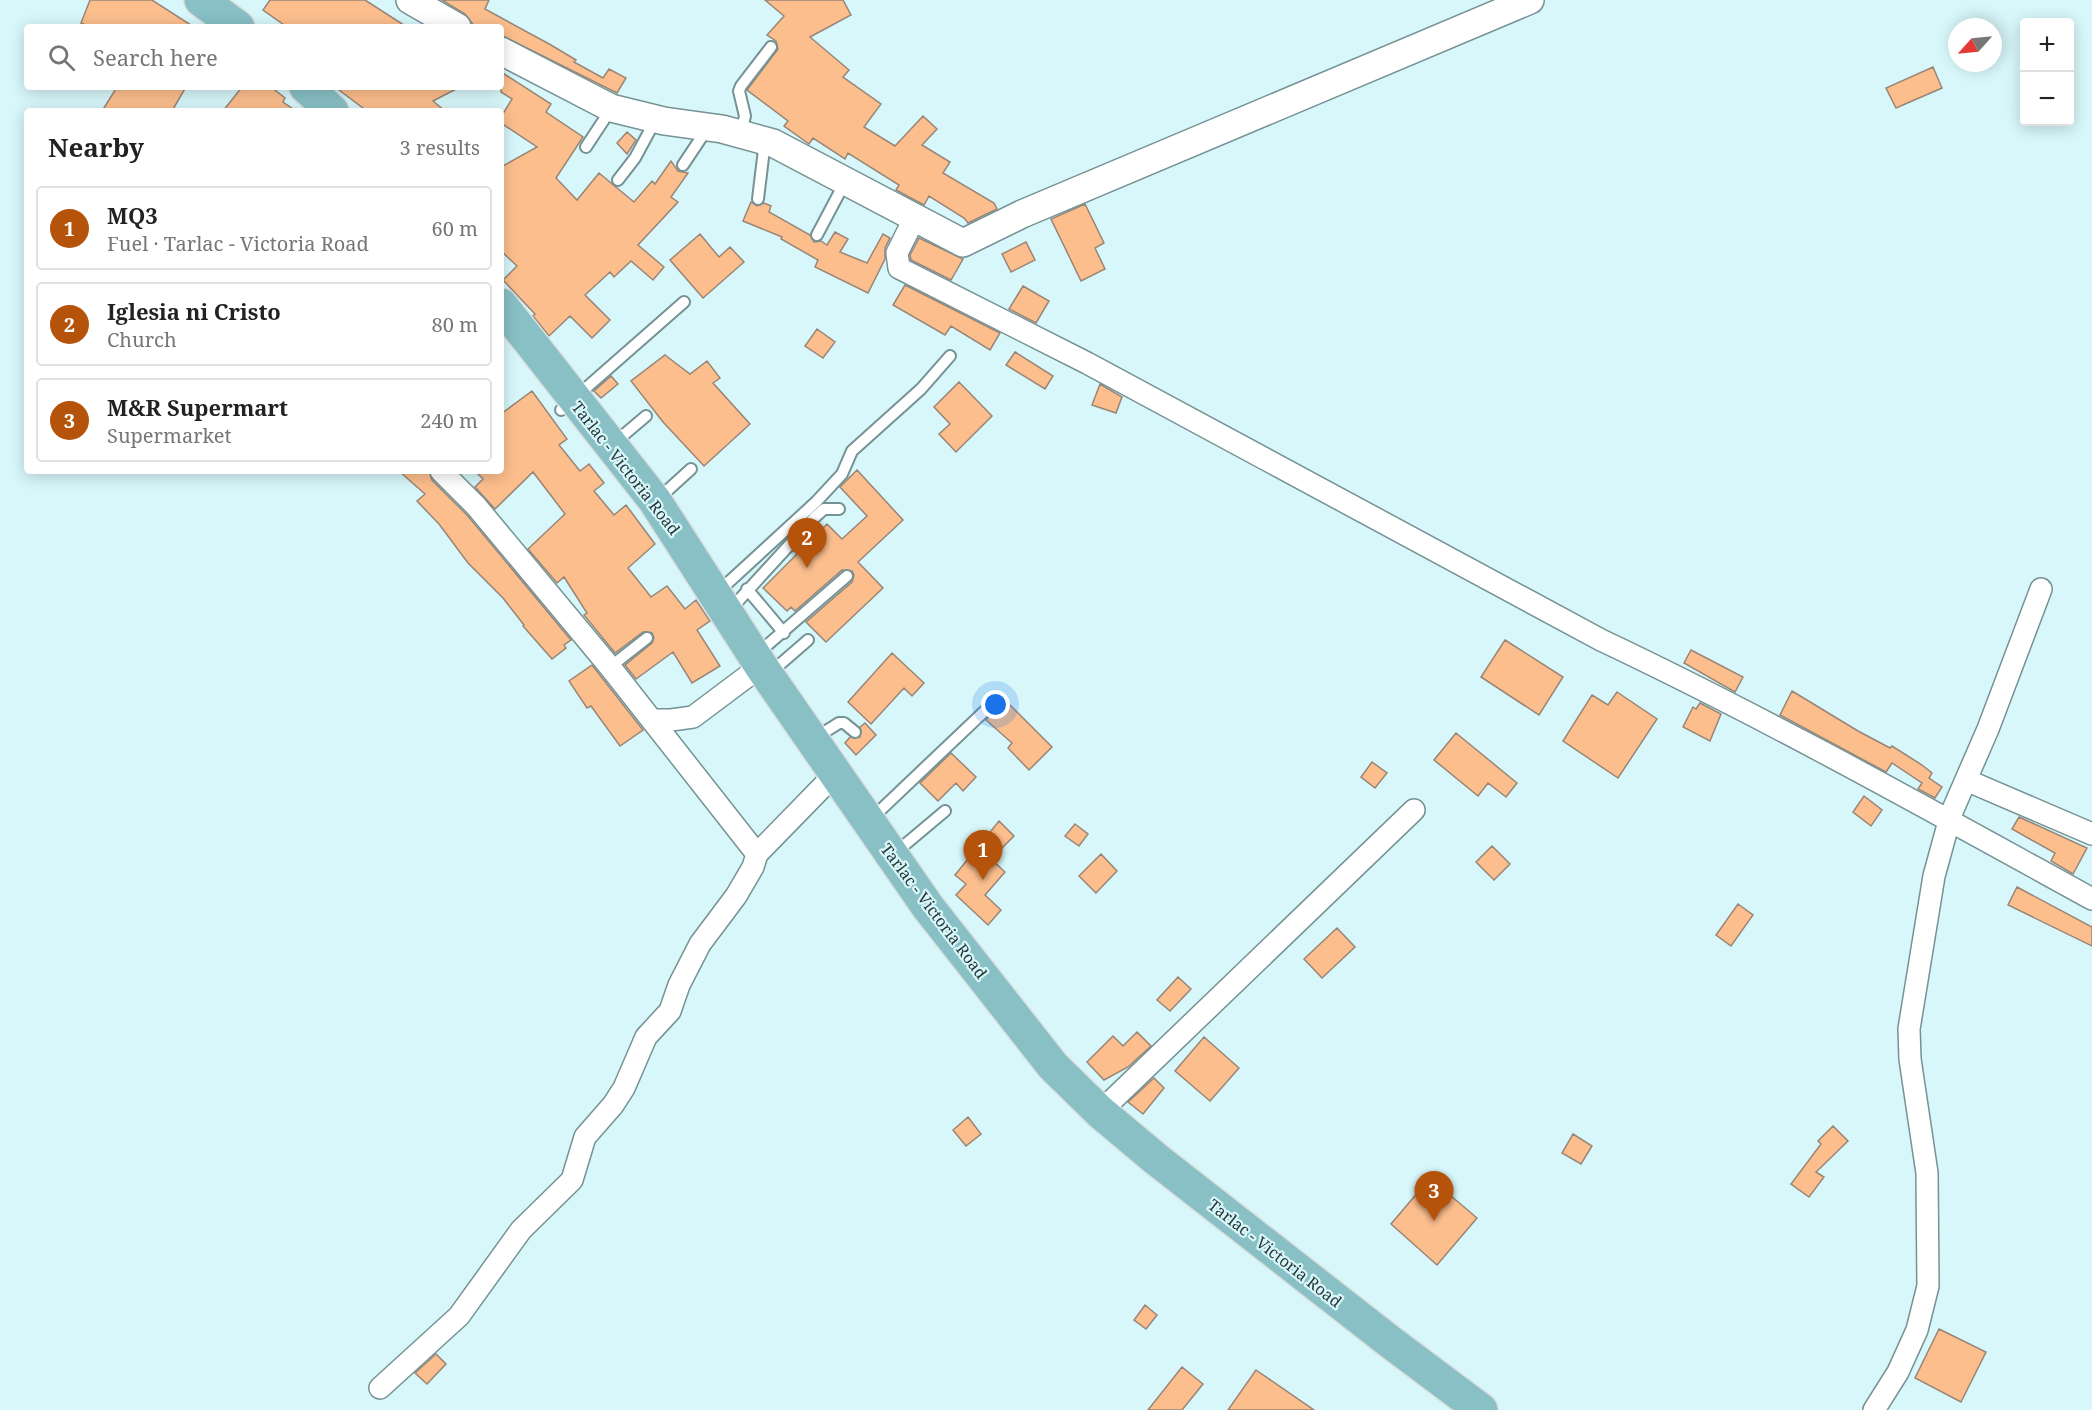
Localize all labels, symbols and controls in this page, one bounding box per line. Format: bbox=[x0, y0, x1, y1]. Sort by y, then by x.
north arrow bbox=[1948, 18, 2002, 72]
map controls bbox=[2020, 18, 2074, 126]
button: + bbox=[2020, 18, 2074, 72]
search box bbox=[24, 24, 504, 90]
icon: search bbox=[45, 41, 78, 74]
text: Search here bbox=[93, 42, 218, 72]
button: − bbox=[2020, 72, 2074, 126]
text: Nearby bbox=[48, 129, 144, 165]
text: 3 results bbox=[400, 134, 480, 161]
text: MQ3 bbox=[107, 200, 158, 230]
text: 1 bbox=[64, 215, 75, 242]
text: 60 m bbox=[432, 215, 478, 242]
text: Fuel · Tarlac - Victoria Road bbox=[107, 230, 369, 257]
text: Iglesia ni Cristo bbox=[107, 296, 281, 326]
text: 2 bbox=[64, 311, 75, 338]
text: 80 m bbox=[432, 311, 478, 338]
text: Church bbox=[107, 326, 177, 353]
text: M&R Supermart bbox=[107, 392, 288, 422]
street label: Tarlac - Victoria Road bbox=[567, 397, 685, 540]
text: 3 bbox=[64, 407, 75, 434]
text: 240 m bbox=[420, 407, 478, 434]
text: Supermarket bbox=[107, 422, 232, 449]
pin: 2 bbox=[788, 518, 826, 568]
your location bbox=[981, 690, 1010, 719]
pin: 1 bbox=[964, 830, 1002, 880]
street label: Tarlac - Victoria Road bbox=[876, 839, 992, 983]
pin: 3 bbox=[1414, 1172, 1454, 1221]
street label: Tarlac - Victoria Road bbox=[1204, 1194, 1347, 1312]

